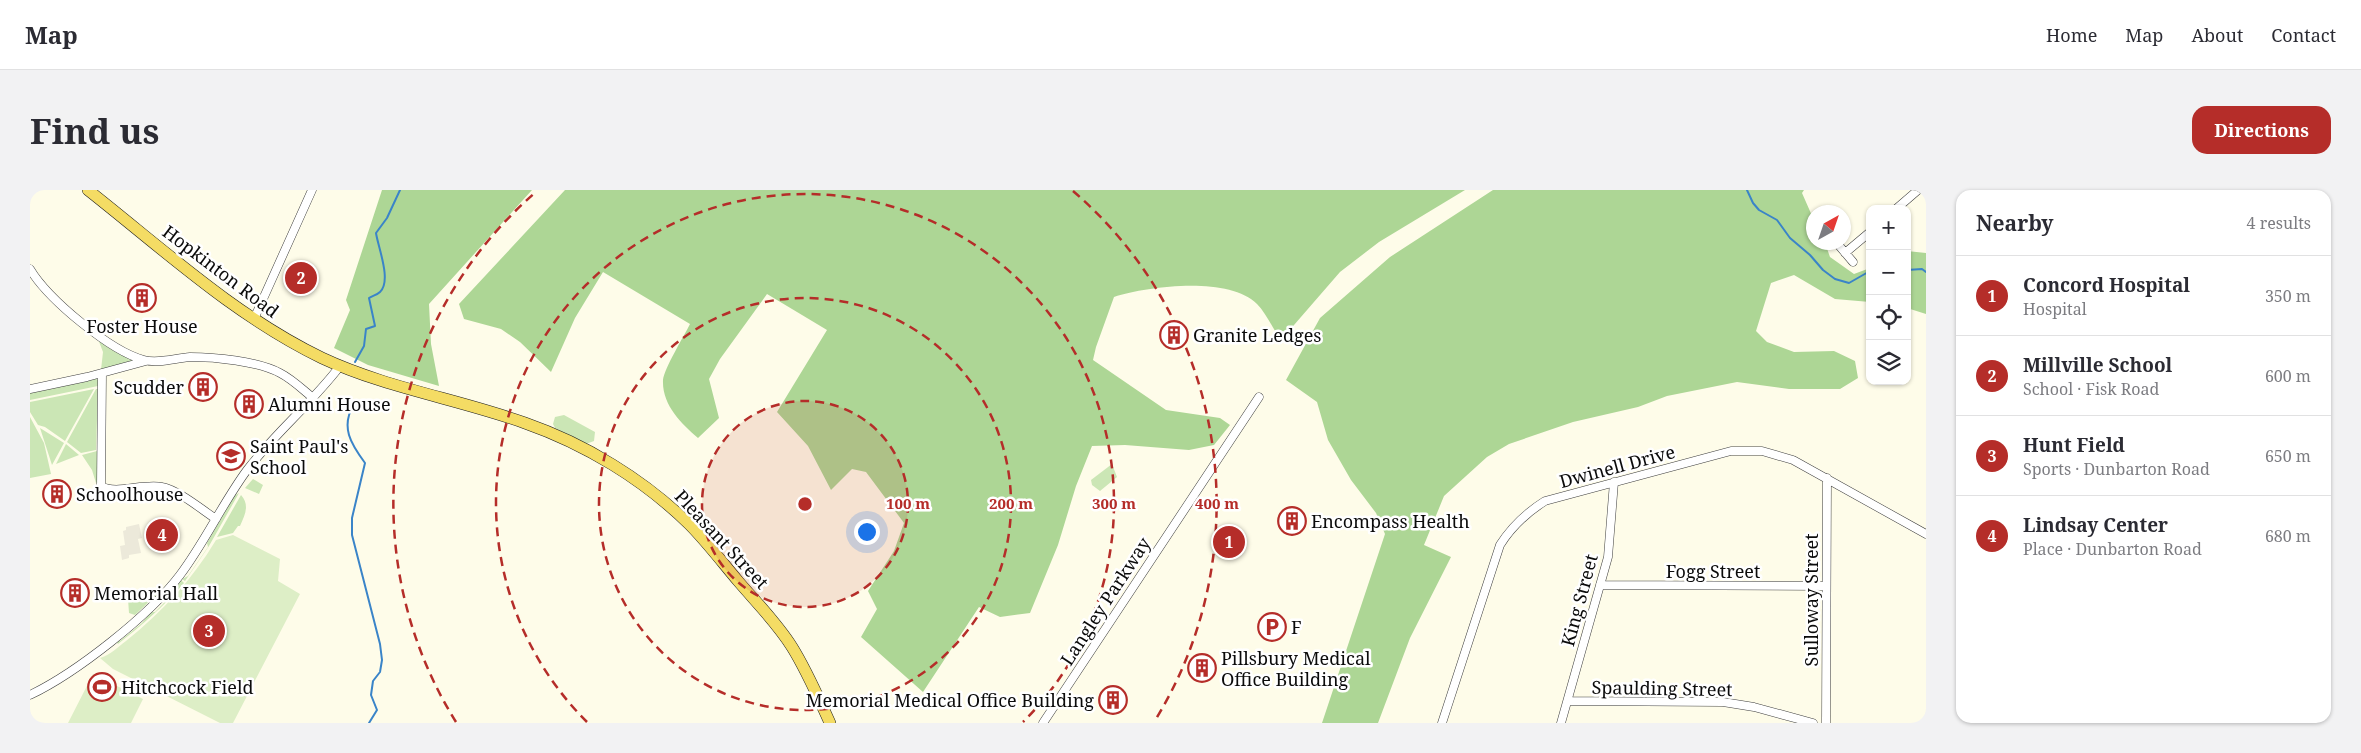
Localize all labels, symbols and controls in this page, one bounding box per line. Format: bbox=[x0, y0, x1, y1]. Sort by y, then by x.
text: Map bbox=[25, 18, 78, 51]
text: Home bbox=[2046, 23, 2097, 47]
text: Map bbox=[2125, 23, 2163, 47]
text: About bbox=[2191, 23, 2243, 47]
text: Contact bbox=[2271, 23, 2336, 47]
button: Directions bbox=[2192, 106, 2331, 154]
text: Find us bbox=[30, 107, 159, 154]
north arrow bbox=[1806, 205, 1851, 250]
map controls bbox=[1866, 205, 1911, 385]
button: + bbox=[1866, 205, 1911, 250]
text: Nearby bbox=[1976, 209, 2054, 237]
text: 4 results bbox=[2247, 212, 2311, 234]
street label: Hopkinton Road bbox=[158, 219, 284, 323]
button: − bbox=[1866, 250, 1911, 295]
pin: 2 bbox=[285, 259, 317, 297]
text: Concord Hospital bbox=[2023, 272, 2190, 298]
building icon: Foster House bbox=[127, 283, 157, 313]
text: 1 bbox=[1987, 285, 1997, 307]
text: 350 m bbox=[2265, 285, 2311, 307]
button: locate bbox=[1866, 295, 1911, 340]
text: Hospital bbox=[2023, 298, 2087, 320]
place label: Foster House bbox=[86, 314, 198, 338]
building icon: Granite Ledges bbox=[1159, 320, 1189, 350]
place label: Granite Ledges bbox=[1193, 323, 1321, 347]
button: layers bbox=[1866, 340, 1911, 385]
text: Millville School bbox=[2023, 352, 2172, 378]
text: 2 bbox=[1987, 365, 1997, 387]
text: 600 m bbox=[2265, 365, 2311, 387]
building icon: Scudder bbox=[188, 372, 218, 402]
place label: Scudder bbox=[114, 375, 185, 399]
text: School · Fisk Road bbox=[2023, 378, 2159, 400]
building icon: Alumni House bbox=[234, 389, 264, 419]
place label: Alumni House bbox=[268, 392, 391, 416]
text: Hunt Field bbox=[2023, 432, 2125, 458]
place label: Saint Paul's School bbox=[250, 434, 348, 479]
street label: Dwinell Drive bbox=[1557, 439, 1677, 493]
school or university icon: Saint Paul's School bbox=[216, 441, 246, 471]
text: 3 bbox=[1987, 445, 1997, 467]
text: 650 m bbox=[2265, 445, 2311, 467]
text: Sports · Dunbarton Road bbox=[2023, 458, 2210, 480]
building icon: Schoolhouse bbox=[42, 479, 72, 509]
place label: Schoolhouse bbox=[76, 482, 183, 506]
street label: Pleasant Street bbox=[670, 484, 774, 594]
text: 100 m bbox=[886, 493, 930, 513]
text: 200 m bbox=[989, 493, 1033, 513]
text: 300 m bbox=[1092, 493, 1136, 513]
text: 400 m bbox=[1195, 493, 1239, 513]
centre of rings bbox=[796, 495, 814, 513]
building icon: Encompass Health bbox=[1277, 506, 1307, 536]
place label: Encompass Health bbox=[1311, 509, 1470, 533]
text: Lindsay Center bbox=[2023, 512, 2168, 538]
pin: 4 bbox=[146, 516, 178, 554]
your location bbox=[854, 519, 880, 545]
pin: 1 bbox=[1213, 523, 1245, 561]
text: 4 bbox=[1987, 525, 1997, 547]
text: 680 m bbox=[2265, 525, 2311, 547]
street label: Langley Parkway bbox=[1055, 532, 1156, 670]
street label: Sulloway Street bbox=[1799, 533, 1823, 667]
text: Place · Dunbarton Road bbox=[2023, 538, 2202, 560]
street label: King Street bbox=[1555, 551, 1603, 649]
street label: Fogg Street bbox=[1666, 559, 1760, 583]
building icon: Memorial Hall bbox=[60, 578, 90, 608]
place label: Memorial Hall bbox=[94, 581, 219, 605]
pin: 3 bbox=[193, 612, 225, 650]
parking icon: F bbox=[1257, 612, 1287, 642]
place label: F bbox=[1291, 615, 1302, 639]
place label: Pillsbury Medical Office Building bbox=[1221, 646, 1371, 691]
building icon: Pillsbury Medical Office Building bbox=[1187, 653, 1217, 683]
sports icon: Hitchcock Field bbox=[87, 672, 117, 702]
place label: Hitchcock Field bbox=[121, 675, 254, 699]
street label: Spaulding Street bbox=[1591, 675, 1733, 701]
building icon: Memorial Medical Office Building bbox=[1098, 685, 1128, 715]
place label: Memorial Medical Office Building bbox=[806, 688, 1094, 712]

